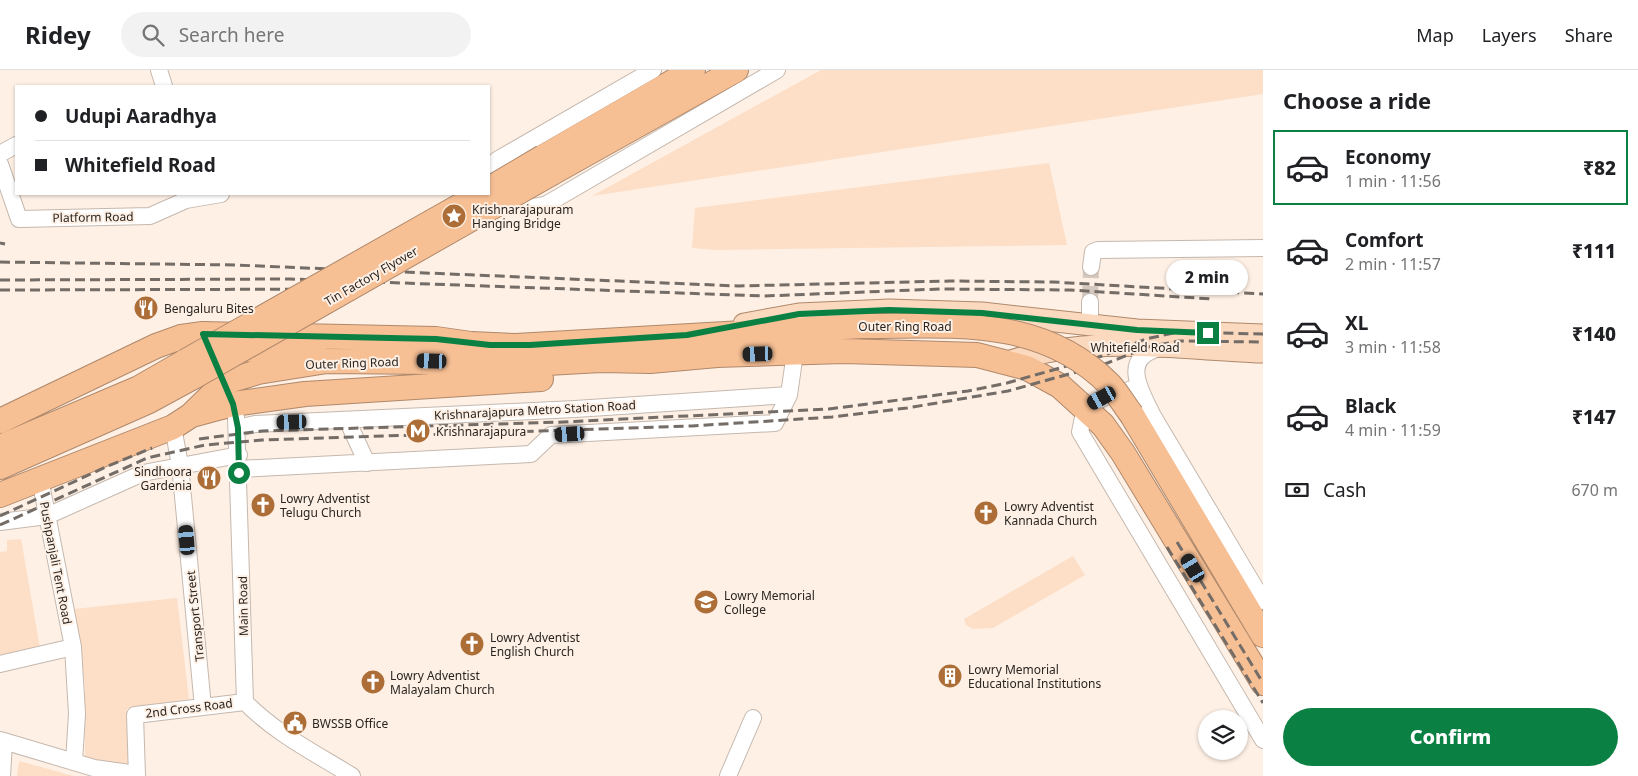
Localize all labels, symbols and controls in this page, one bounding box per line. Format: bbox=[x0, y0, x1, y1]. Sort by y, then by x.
search box bbox=[121, 12, 471, 57]
text: Ridey bbox=[25, 18, 91, 51]
icon: search bbox=[139, 21, 167, 49]
text: Search here bbox=[179, 22, 284, 48]
text: Map bbox=[1416, 23, 1454, 47]
text: Layers bbox=[1482, 23, 1537, 47]
text: Share bbox=[1565, 23, 1613, 47]
text: Choose a ride bbox=[1283, 85, 1431, 115]
text: Udupi Aaradhya bbox=[65, 103, 217, 129]
text: Economy bbox=[1345, 144, 1431, 170]
icon: car bbox=[1285, 145, 1330, 190]
text: Whitefield Road bbox=[65, 152, 216, 178]
text: ₹82 bbox=[1583, 155, 1616, 181]
text: 1 min · 11:56 bbox=[1345, 170, 1441, 192]
place label: Krishnarajapuram Hanging Bridge bbox=[472, 201, 574, 232]
place icon: Krishnarajapuram Hanging Bridge bbox=[441, 203, 467, 229]
street label: Platform Road bbox=[52, 208, 134, 226]
text: Comfort bbox=[1345, 227, 1424, 253]
icon: car bbox=[1285, 228, 1330, 273]
text: ₹111 bbox=[1572, 238, 1616, 264]
street label: Tin Factory Flyover bbox=[321, 242, 421, 310]
text: 2 min · 11:57 bbox=[1345, 253, 1441, 275]
callout: 2 min bbox=[1167, 260, 1249, 296]
text: 2 min bbox=[1185, 266, 1229, 288]
restaurant icon: Bengaluru Bites bbox=[133, 295, 159, 321]
place label: Bengaluru Bites bbox=[164, 300, 254, 317]
text: XL bbox=[1345, 310, 1368, 336]
icon: car bbox=[1285, 311, 1330, 356]
street label: Outer Ring Road bbox=[858, 318, 952, 335]
text: ₹140 bbox=[1572, 321, 1616, 347]
route end bbox=[1197, 322, 1219, 344]
text: 3 min · 11:58 bbox=[1345, 336, 1441, 358]
street label: Whitefield Road bbox=[1090, 339, 1180, 356]
car bbox=[742, 346, 773, 362]
street label: Outer Ring Road bbox=[305, 353, 399, 373]
car bbox=[416, 353, 447, 369]
car bbox=[1085, 384, 1118, 412]
text: Black bbox=[1345, 393, 1396, 419]
icon: car bbox=[1285, 394, 1330, 439]
street label: Krishnarajapura Metro Station Road bbox=[434, 396, 636, 424]
text: ₹147 bbox=[1572, 404, 1616, 430]
car bbox=[276, 414, 307, 430]
metro station icon: Krishnarajapura bbox=[405, 418, 431, 444]
text: 4 min · 11:59 bbox=[1345, 419, 1441, 441]
place label: Krishnarajapura bbox=[436, 423, 526, 440]
car bbox=[554, 426, 585, 442]
route start bbox=[228, 462, 250, 484]
place label: Sindhoora Gardenia bbox=[134, 463, 192, 494]
restaurant icon: Sindhoora Gardenia bbox=[196, 465, 222, 491]
icon: cash bbox=[1283, 476, 1311, 504]
text: Cash bbox=[1323, 477, 1367, 503]
text: 670 m bbox=[1571, 479, 1618, 501]
place label: Lowry Adventist Telugu Church bbox=[280, 490, 370, 521]
church icon: Lowry Adventist Telugu Church bbox=[250, 492, 276, 518]
place label: Lowry Adventist Kannada Church bbox=[1004, 498, 1097, 529]
street label: Pushpanjali Tent Road bbox=[36, 500, 76, 626]
church icon: Lowry Adventist Kannada Church bbox=[973, 500, 999, 526]
car bbox=[178, 524, 195, 556]
car bbox=[1178, 551, 1207, 585]
street label: Transport Street bbox=[182, 569, 208, 662]
street label: Main Road bbox=[234, 576, 252, 636]
place label: Lowry Memorial College bbox=[724, 587, 815, 618]
school or university icon: Lowry Memorial College bbox=[693, 589, 719, 615]
place label: Lowry Adventist English Church bbox=[490, 629, 580, 660]
church icon: Lowry Adventist English Church bbox=[459, 631, 485, 657]
place label: Lowry Memorial Educational Institutions bbox=[968, 661, 1102, 692]
building icon: Lowry Memorial Educational Institutions bbox=[937, 663, 963, 689]
place label: Lowry Adventist Malayalam Church bbox=[390, 667, 495, 698]
church icon: Lowry Adventist Malayalam Church bbox=[360, 669, 386, 695]
street label: 2nd Cross Road bbox=[144, 694, 234, 722]
button: Confirm bbox=[1283, 708, 1618, 766]
public building icon: BWSSB Office bbox=[282, 710, 308, 736]
map controls bbox=[1198, 710, 1248, 760]
button: layers bbox=[1198, 710, 1248, 760]
place label: BWSSB Office bbox=[312, 715, 389, 732]

